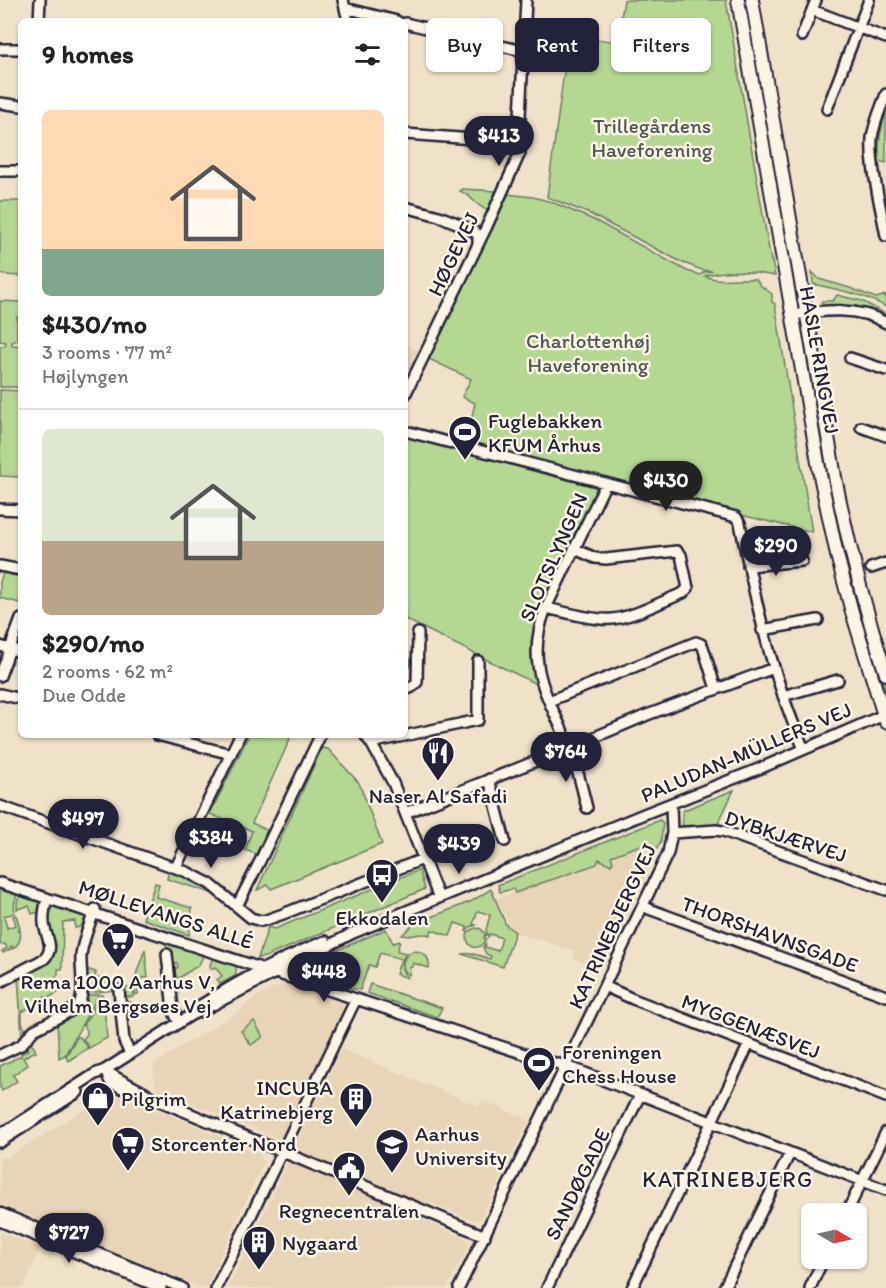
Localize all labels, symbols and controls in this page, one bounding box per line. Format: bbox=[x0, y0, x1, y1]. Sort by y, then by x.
chip: Buy bbox=[426, 18, 503, 72]
chip: Rent bbox=[515, 18, 599, 72]
chip: Filters bbox=[611, 18, 711, 72]
text: 9 homes bbox=[42, 38, 134, 70]
icon: filters bbox=[351, 38, 384, 71]
park label: Trillegårdens Haveforening bbox=[591, 113, 713, 162]
pin: $413 bbox=[463, 116, 535, 167]
text: $413 bbox=[478, 123, 520, 147]
icon: home bbox=[159, 149, 267, 257]
street label: HØGEVEJ bbox=[422, 208, 484, 300]
street label: HASLE RINGVEJ bbox=[795, 284, 845, 436]
text: $430/mo bbox=[42, 308, 147, 340]
park label: Charlottenhøj Haveforening bbox=[526, 328, 650, 377]
text: 3 rooms · 77 m² bbox=[42, 340, 172, 364]
text: Højlyngen bbox=[42, 364, 128, 388]
place label: Fuglebakken KFUM Århus bbox=[488, 408, 602, 457]
sports icon: Fuglebakken KFUM Århus bbox=[447, 414, 483, 461]
pin: $430 bbox=[630, 461, 702, 512]
icon: home bbox=[159, 468, 267, 576]
text: $430 bbox=[643, 468, 689, 492]
street label: SLOTSLYNGEN bbox=[513, 489, 593, 625]
pin: $290 bbox=[740, 526, 812, 577]
text: $290 bbox=[754, 533, 798, 557]
text: $290/mo bbox=[42, 627, 144, 659]
text: 2 rooms · 62 m² bbox=[42, 659, 173, 683]
text: Due Odde bbox=[42, 683, 126, 707]
street label: PALUDAN-MÜLLERS VEJ bbox=[637, 696, 855, 808]
pin: $764 bbox=[530, 732, 602, 783]
restaurant icon: Naser Al Safadi bbox=[420, 735, 456, 782]
text: $764 bbox=[545, 739, 587, 763]
place label: Naser Al Safadi bbox=[369, 783, 507, 808]
pin: $497 bbox=[47, 799, 119, 850]
street label: DYBKJÆRVEJ bbox=[722, 804, 850, 868]
text: $497 bbox=[62, 806, 104, 830]
pin: $384 bbox=[175, 818, 247, 869]
pin: $439 bbox=[423, 824, 495, 875]
text: $384 bbox=[189, 825, 233, 849]
text: $439 bbox=[437, 831, 481, 855]
street label: KATRINEBJERGVEJ bbox=[563, 839, 661, 1013]
bus stop icon: Ekkodalen bbox=[364, 857, 400, 904]
street label: MØLLEVANGS ALLÉ bbox=[76, 874, 256, 954]
street label: THORSHAVNSGADE bbox=[678, 890, 862, 978]
place label: Ekkodalen bbox=[336, 905, 428, 930]
supermarket icon: Rema 1000 Aarhus V, Vilhelm Bergsøes Vej bbox=[100, 921, 136, 968]
pin: $448 bbox=[288, 952, 360, 1003]
text: $448 bbox=[301, 959, 347, 983]
place label: Rema 1000 Aarhus V, Vilhelm Bergsøes Vej bbox=[20, 969, 216, 1018]
street label: MYGGENÆSVEJ bbox=[678, 988, 824, 1064]
place label: Foreningen Chess House bbox=[562, 1039, 677, 1088]
sports icon: Foreningen Chess House bbox=[521, 1045, 557, 1092]
place label: INCUBA Katrinebjerg bbox=[220, 1075, 334, 1124]
shop icon: Pilgrim bbox=[80, 1080, 116, 1127]
building icon: INCUBA Katrinebjerg bbox=[338, 1081, 374, 1128]
place label: Pilgrim bbox=[121, 1086, 187, 1111]
place label: Aarhus University bbox=[415, 1121, 507, 1170]
street label: SANDØGADE bbox=[539, 1124, 615, 1244]
supermarket icon: Storcenter Nord bbox=[110, 1125, 146, 1172]
school or university icon: Aarhus University bbox=[374, 1127, 410, 1174]
place label: Storcenter Nord bbox=[151, 1131, 297, 1156]
public building icon: Regnecentralen bbox=[331, 1150, 367, 1197]
district label: KATRINEBJERG bbox=[642, 1166, 814, 1193]
place label: Regnecentralen bbox=[279, 1198, 419, 1223]
north arrow bbox=[801, 1203, 867, 1269]
map controls bbox=[801, 1203, 867, 1269]
pin: $727 bbox=[33, 1213, 105, 1264]
text: $727 bbox=[49, 1220, 89, 1244]
building icon: Nygaard bbox=[241, 1224, 277, 1271]
place label: Nygaard bbox=[282, 1230, 358, 1255]

